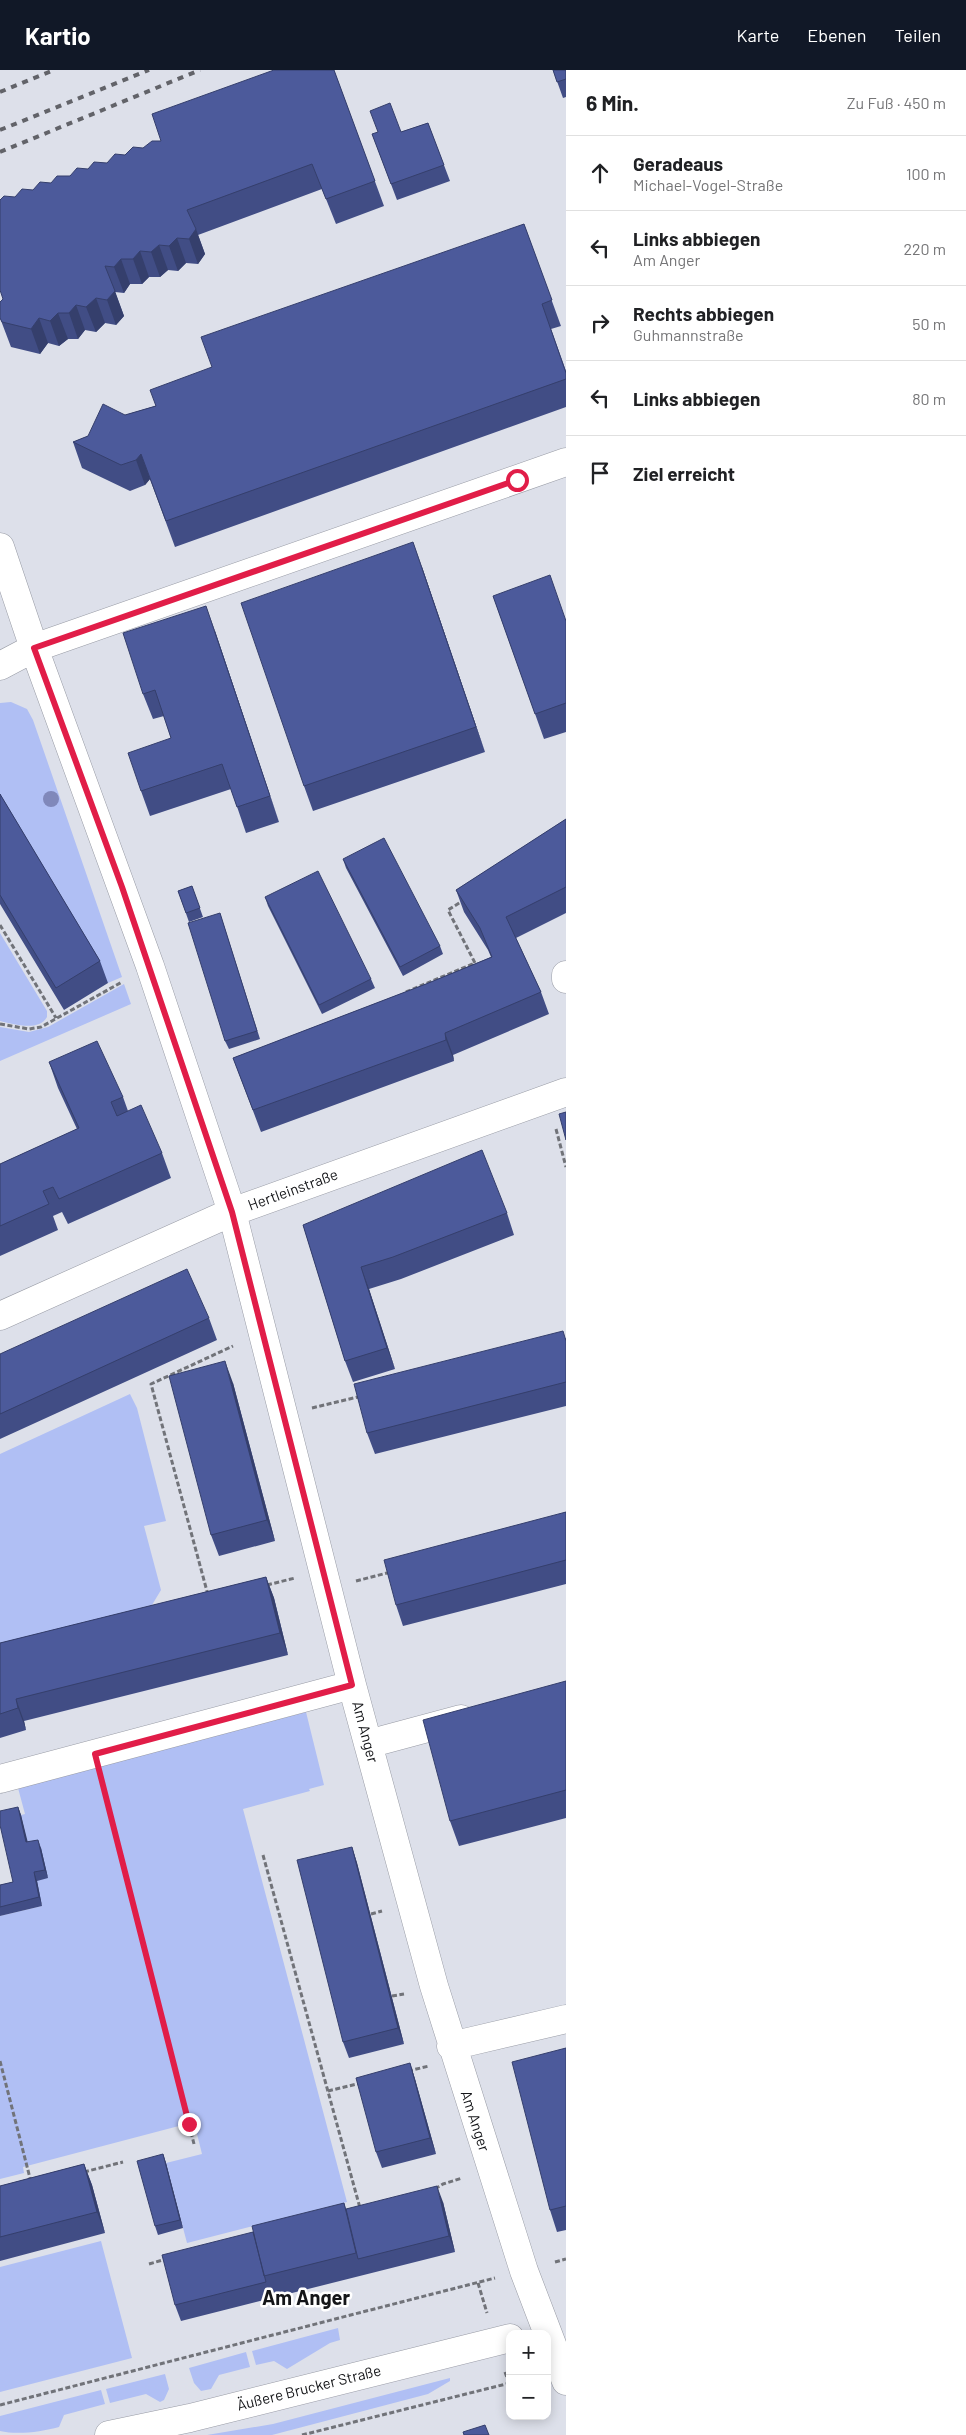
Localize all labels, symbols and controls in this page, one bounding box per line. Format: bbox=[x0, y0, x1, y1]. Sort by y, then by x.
text: Kartio bbox=[25, 21, 91, 50]
text: Karte bbox=[736, 24, 779, 46]
text: Ebenen bbox=[807, 24, 866, 46]
text: Teilen bbox=[894, 24, 941, 46]
text: 6 Min. bbox=[586, 90, 639, 115]
text: Zu Fuß · 450 m bbox=[847, 93, 946, 112]
text: Geradeaus bbox=[633, 152, 723, 175]
icon: ahead bbox=[586, 159, 614, 187]
text: 100 m bbox=[906, 164, 946, 183]
text: Michael-Vogel-Straße bbox=[633, 175, 783, 194]
text: Links abbiegen bbox=[633, 227, 760, 250]
icon: left bbox=[586, 234, 614, 262]
text: 220 m bbox=[903, 239, 946, 258]
text: Am Anger bbox=[633, 250, 700, 269]
text: Rechts abbiegen bbox=[633, 302, 774, 325]
icon: right bbox=[586, 309, 614, 337]
text: 50 m bbox=[912, 314, 946, 333]
text: Guhmannstraße bbox=[633, 325, 744, 344]
icon: left bbox=[586, 384, 614, 412]
text: Links abbiegen bbox=[633, 387, 760, 410]
text: 80 m bbox=[912, 389, 946, 408]
icon: arrive bbox=[586, 459, 614, 487]
text: Ziel erreicht bbox=[633, 462, 735, 485]
route start bbox=[506, 469, 529, 492]
street label: Hertleinstraße bbox=[245, 1164, 340, 1214]
street label: Am Anger bbox=[349, 1699, 383, 1765]
street label: Am Anger bbox=[458, 2088, 494, 2154]
route end bbox=[178, 2113, 201, 2136]
district label: Am Anger bbox=[262, 2285, 350, 2309]
map controls bbox=[506, 2330, 551, 2420]
button: + bbox=[506, 2330, 551, 2375]
street label: Äußere Brucker Straße bbox=[235, 2360, 383, 2414]
button: − bbox=[506, 2375, 551, 2420]

